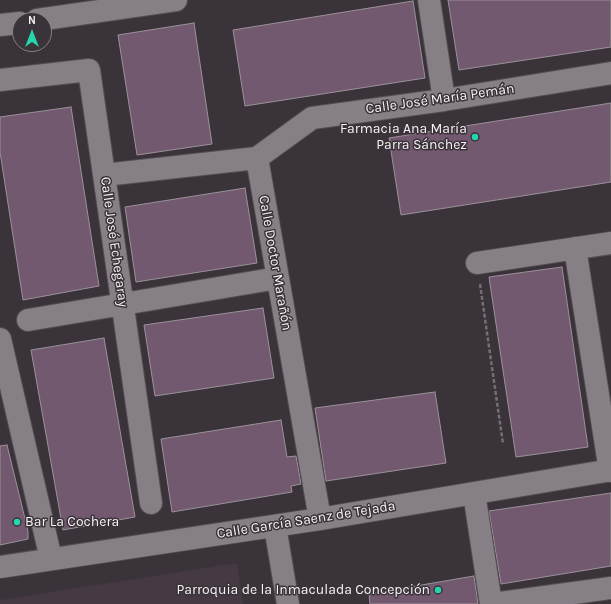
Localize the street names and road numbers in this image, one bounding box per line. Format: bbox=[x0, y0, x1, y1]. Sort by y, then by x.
street label: Calle José María Pemán bbox=[365, 80, 515, 118]
street label: Calle José Echegaray bbox=[97, 176, 131, 308]
street label: Calle Doctor Marañón bbox=[255, 194, 295, 332]
street label: Calle García Saenz de Tejada bbox=[215, 498, 397, 542]

